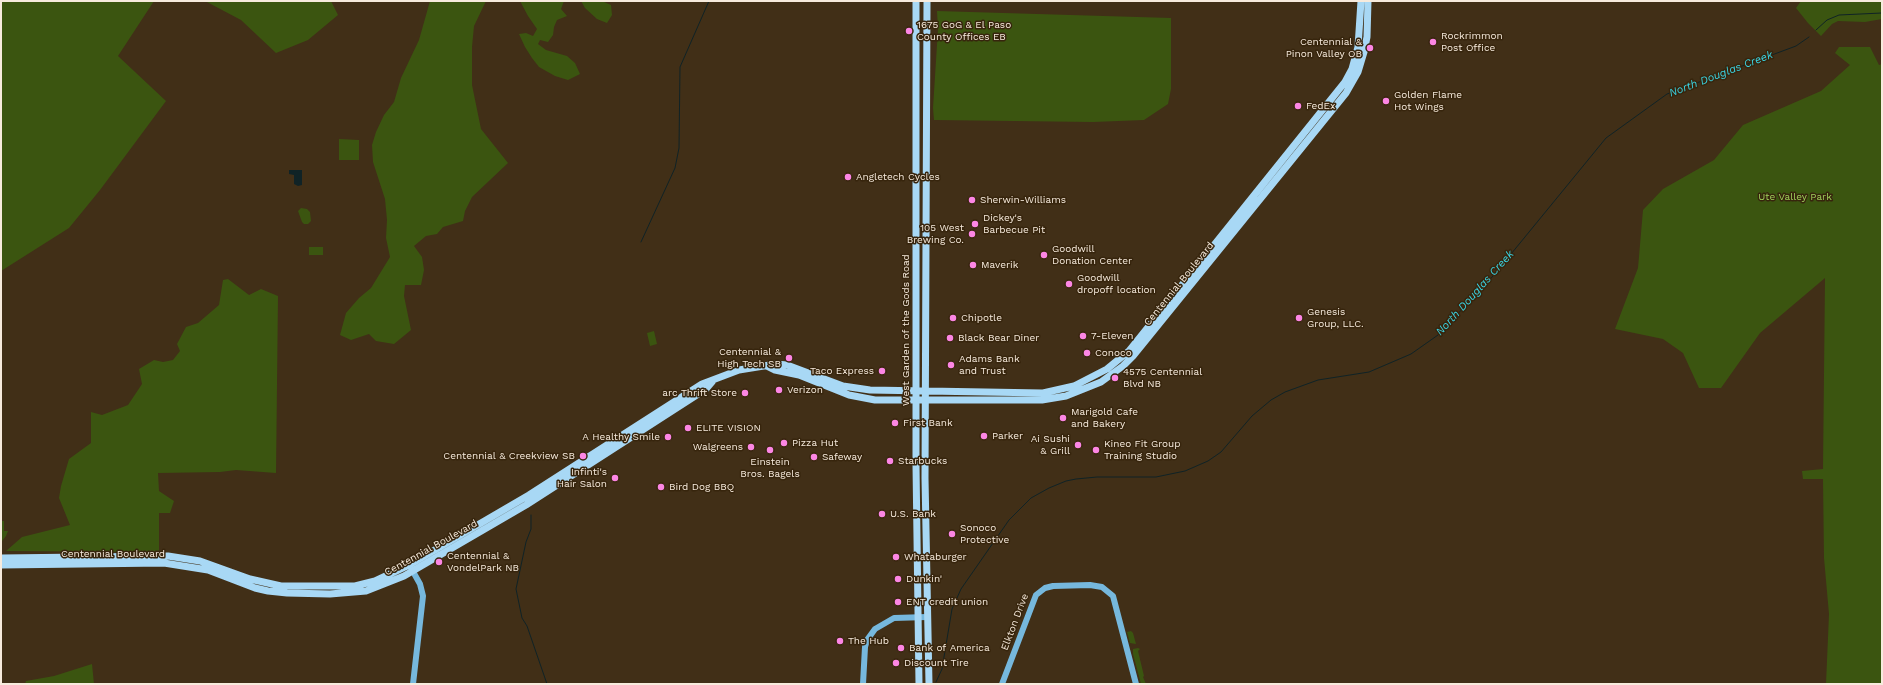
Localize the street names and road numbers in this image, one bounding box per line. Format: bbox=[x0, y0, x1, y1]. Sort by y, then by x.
street label: Centennial Boulevard bbox=[1142, 240, 1216, 328]
street label: West Garden of the Gods Road bbox=[900, 254, 912, 406]
street label: Centennial Boulevard bbox=[383, 517, 479, 579]
street label: Centennial Boulevard bbox=[61, 548, 165, 560]
street label: Elkton Drive bbox=[999, 592, 1031, 652]

